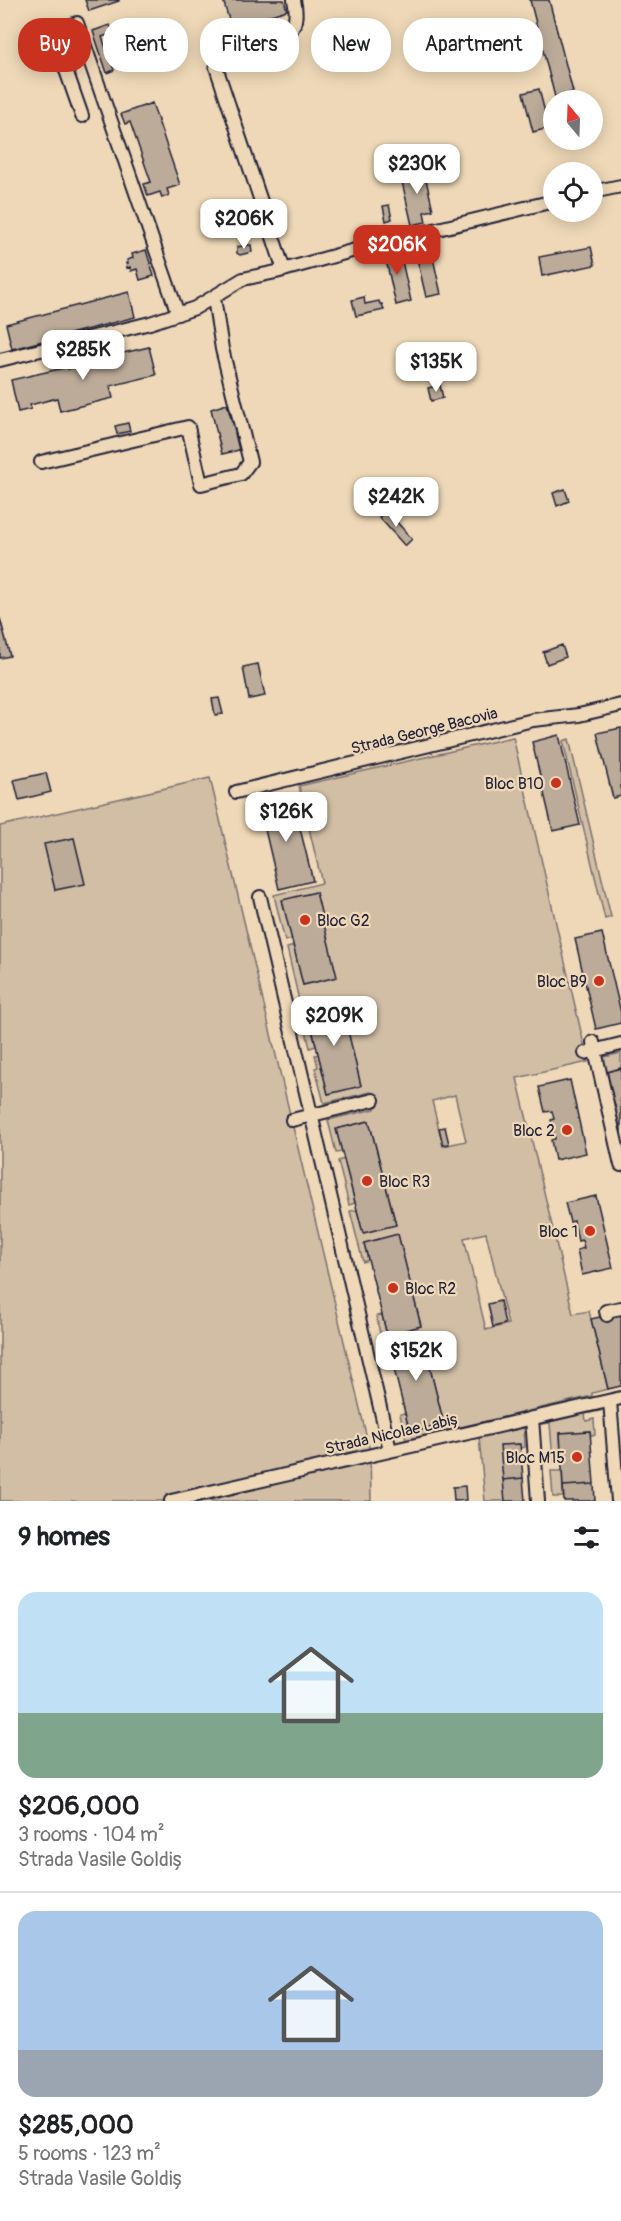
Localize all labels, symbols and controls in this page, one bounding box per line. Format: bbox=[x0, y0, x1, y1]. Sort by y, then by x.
chip: Buy bbox=[18, 18, 91, 72]
chip: Rent bbox=[103, 18, 188, 72]
chip: Filters bbox=[200, 18, 299, 72]
chip: New bbox=[311, 18, 391, 72]
chip: Apartment bbox=[403, 18, 543, 72]
north arrow bbox=[543, 90, 603, 150]
map controls bbox=[543, 90, 603, 222]
pin: $230K bbox=[375, 144, 459, 195]
text: $230K bbox=[388, 151, 446, 176]
button: locate bbox=[543, 162, 603, 222]
pin: $206K bbox=[202, 199, 286, 250]
text: $206K bbox=[214, 206, 274, 231]
pin: $206K bbox=[355, 225, 439, 276]
text: $206K bbox=[367, 232, 427, 257]
pin: $285K bbox=[41, 330, 125, 381]
text: $285K bbox=[56, 337, 111, 362]
pin: $135K bbox=[394, 342, 478, 393]
text: $135K bbox=[410, 349, 462, 374]
pin: $242K bbox=[354, 477, 438, 528]
text: $242K bbox=[368, 484, 424, 509]
street label: Strada George Bacovia bbox=[349, 703, 500, 759]
place label: Bloc B10 bbox=[485, 774, 544, 794]
marker: Bloc B10 bbox=[549, 776, 563, 790]
pin: $126K bbox=[244, 792, 328, 843]
text: $126K bbox=[259, 799, 313, 824]
place label: Bloc G2 bbox=[317, 911, 370, 931]
marker: Bloc G2 bbox=[298, 913, 312, 927]
place label: Bloc B9 bbox=[537, 972, 587, 992]
marker: Bloc B9 bbox=[592, 974, 606, 988]
pin: $209K bbox=[292, 996, 376, 1047]
text: $209K bbox=[305, 1003, 363, 1028]
place label: Bloc 2 bbox=[513, 1121, 555, 1141]
marker: Bloc 2 bbox=[560, 1123, 574, 1137]
place label: Bloc R3 bbox=[379, 1172, 430, 1192]
marker: Bloc R3 bbox=[360, 1174, 374, 1188]
place label: Bloc 1 bbox=[539, 1222, 578, 1242]
marker: Bloc 1 bbox=[583, 1224, 597, 1238]
place label: Bloc R2 bbox=[405, 1279, 456, 1299]
marker: Bloc R2 bbox=[386, 1281, 400, 1295]
pin: $152K bbox=[374, 1331, 458, 1382]
text: $152K bbox=[390, 1338, 442, 1363]
street label: Strada Nicolae Labiș bbox=[323, 1409, 461, 1459]
place label: Bloc M15 bbox=[505, 1448, 565, 1468]
marker: Bloc M15 bbox=[570, 1450, 584, 1464]
text: 9 homes bbox=[18, 1521, 110, 1553]
icon: filters bbox=[570, 1521, 603, 1554]
icon: home bbox=[257, 1631, 365, 1739]
text: $206,000 bbox=[18, 1790, 139, 1822]
text: 3 rooms · 104 m² bbox=[18, 1822, 165, 1847]
text: Strada Vasile Goldiș bbox=[18, 1847, 184, 1872]
icon: home bbox=[257, 1950, 365, 2058]
text: $285,000 bbox=[18, 2109, 134, 2141]
text: 5 rooms · 123 m² bbox=[18, 2141, 161, 2166]
text: Strada Vasile Goldiș bbox=[18, 2166, 184, 2191]

